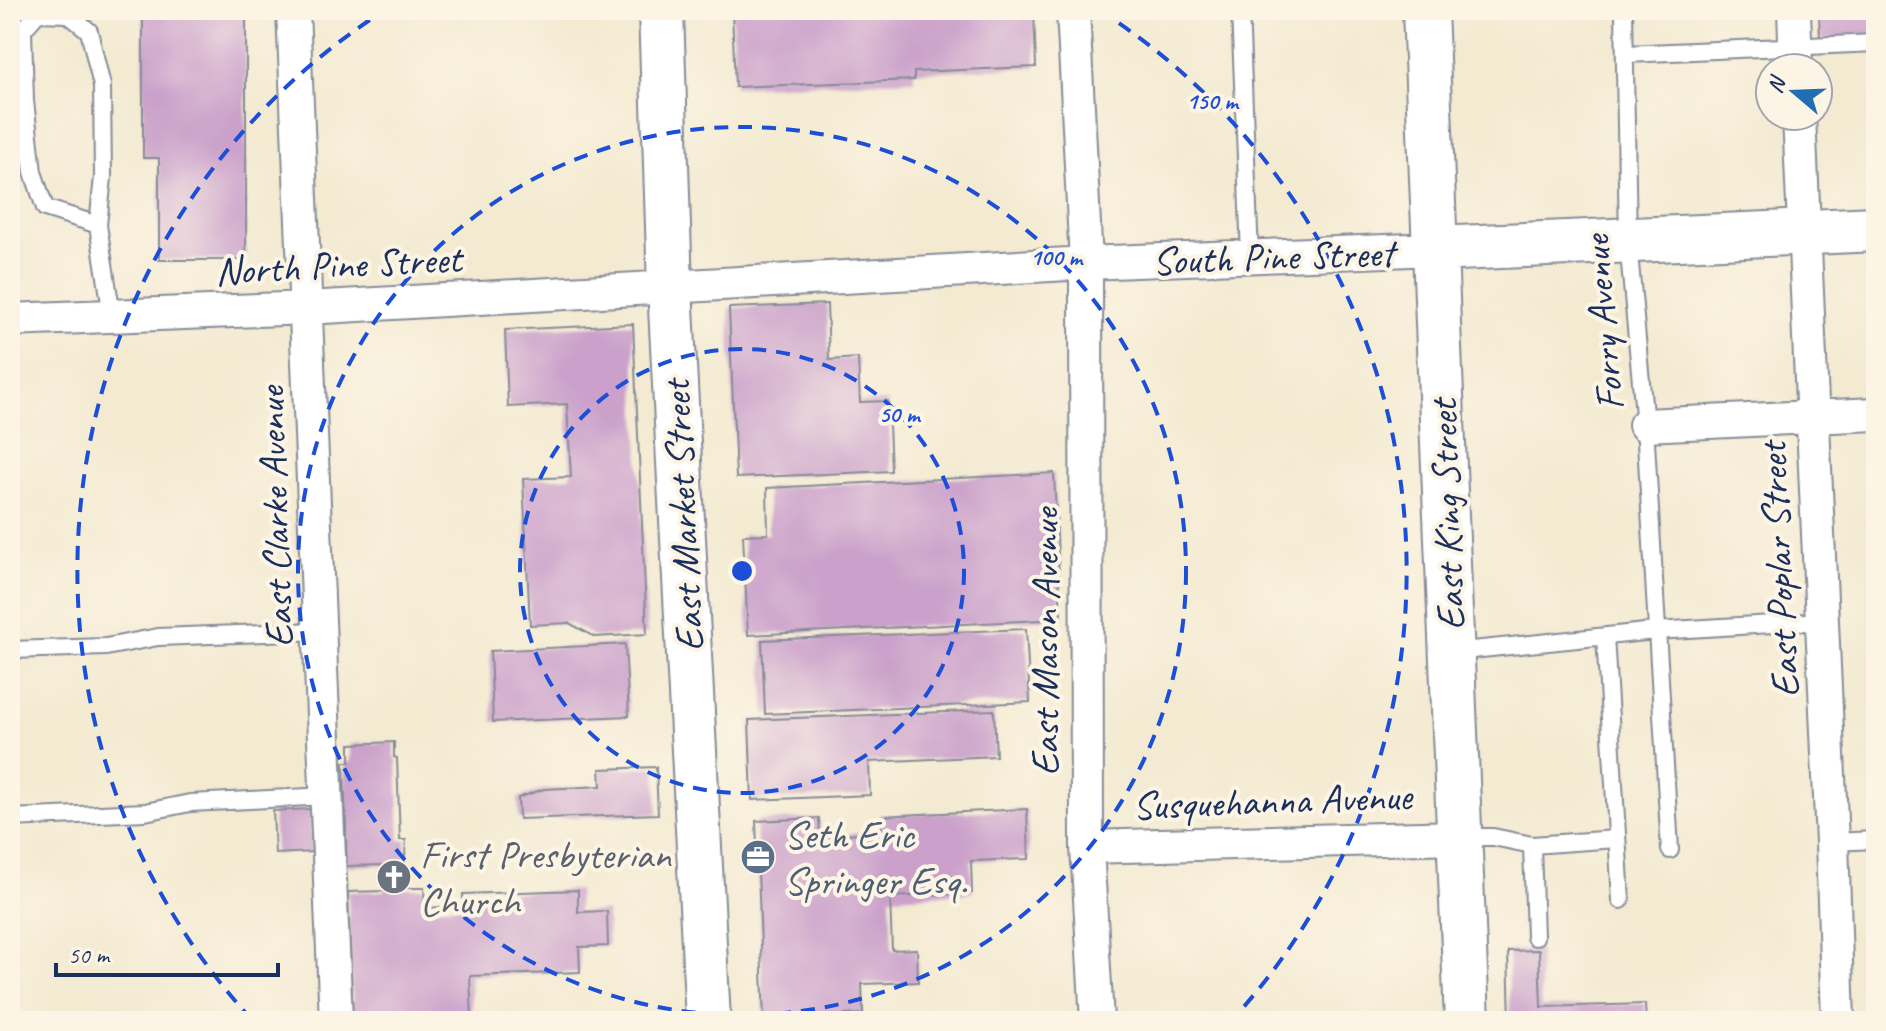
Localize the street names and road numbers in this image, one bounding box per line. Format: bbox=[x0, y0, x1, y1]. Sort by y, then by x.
street label: South Pine Street bbox=[1151, 228, 1400, 286]
street label: Forry Avenue bbox=[1570, 230, 1636, 413]
street label: North Pine Street bbox=[214, 233, 466, 296]
street label: East Market Street bbox=[651, 375, 715, 653]
street label: East Clarke Avenue bbox=[245, 383, 305, 648]
street label: East King Street bbox=[1418, 395, 1476, 631]
street label: East Poplar Street bbox=[1747, 437, 1811, 699]
street label: East Mason Avenue bbox=[1020, 505, 1070, 776]
street label: Susquehanna Avenue bbox=[1132, 771, 1415, 831]

